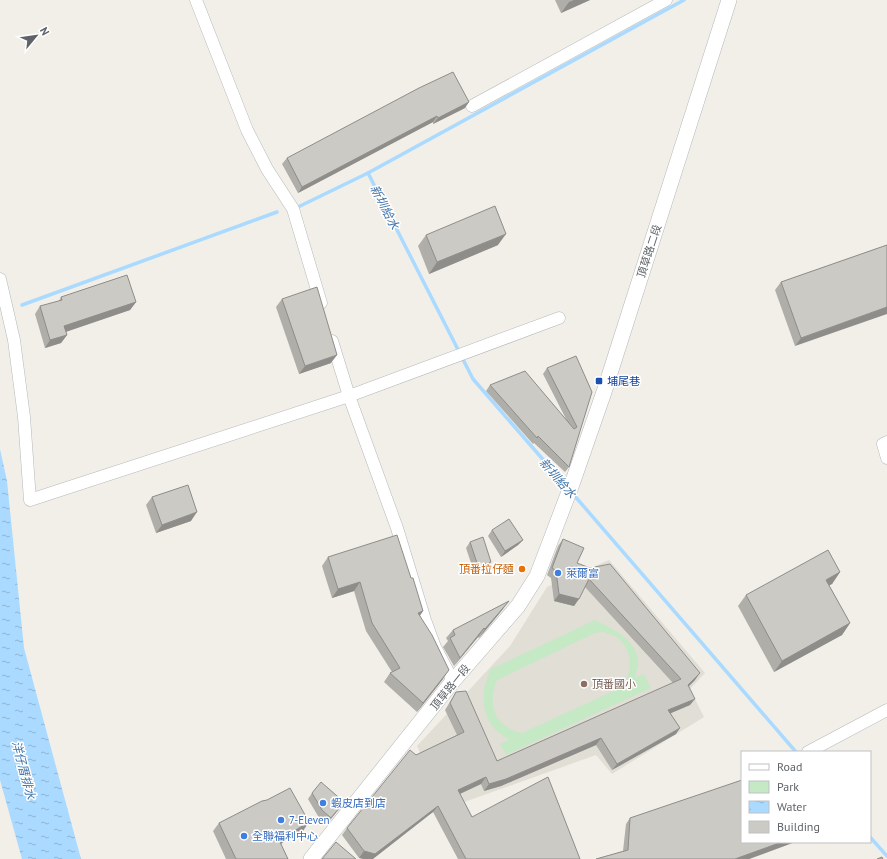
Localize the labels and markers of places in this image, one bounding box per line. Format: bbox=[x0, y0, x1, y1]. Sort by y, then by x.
place label: 埔尾巷 bbox=[607, 374, 640, 388]
marker: 埔尾巷 bbox=[594, 376, 604, 386]
place label: 頂番拉仔麵 bbox=[459, 562, 514, 576]
marker: 頂番拉仔麵 bbox=[517, 564, 527, 574]
place label: 萊爾富 bbox=[566, 566, 599, 580]
marker: 萊爾富 bbox=[553, 568, 563, 578]
place label: 頂番國小 bbox=[592, 677, 636, 691]
marker: 頂番國小 bbox=[579, 679, 589, 689]
place label: 蝦皮店到店 bbox=[331, 796, 386, 810]
marker: 蝦皮店到店 bbox=[318, 798, 328, 808]
place label: 7-Eleven bbox=[289, 813, 330, 827]
marker: 7-Eleven bbox=[276, 815, 286, 825]
place label: 全聯福利中心 bbox=[252, 829, 318, 843]
marker: 全聯福利中心 bbox=[239, 831, 249, 841]

